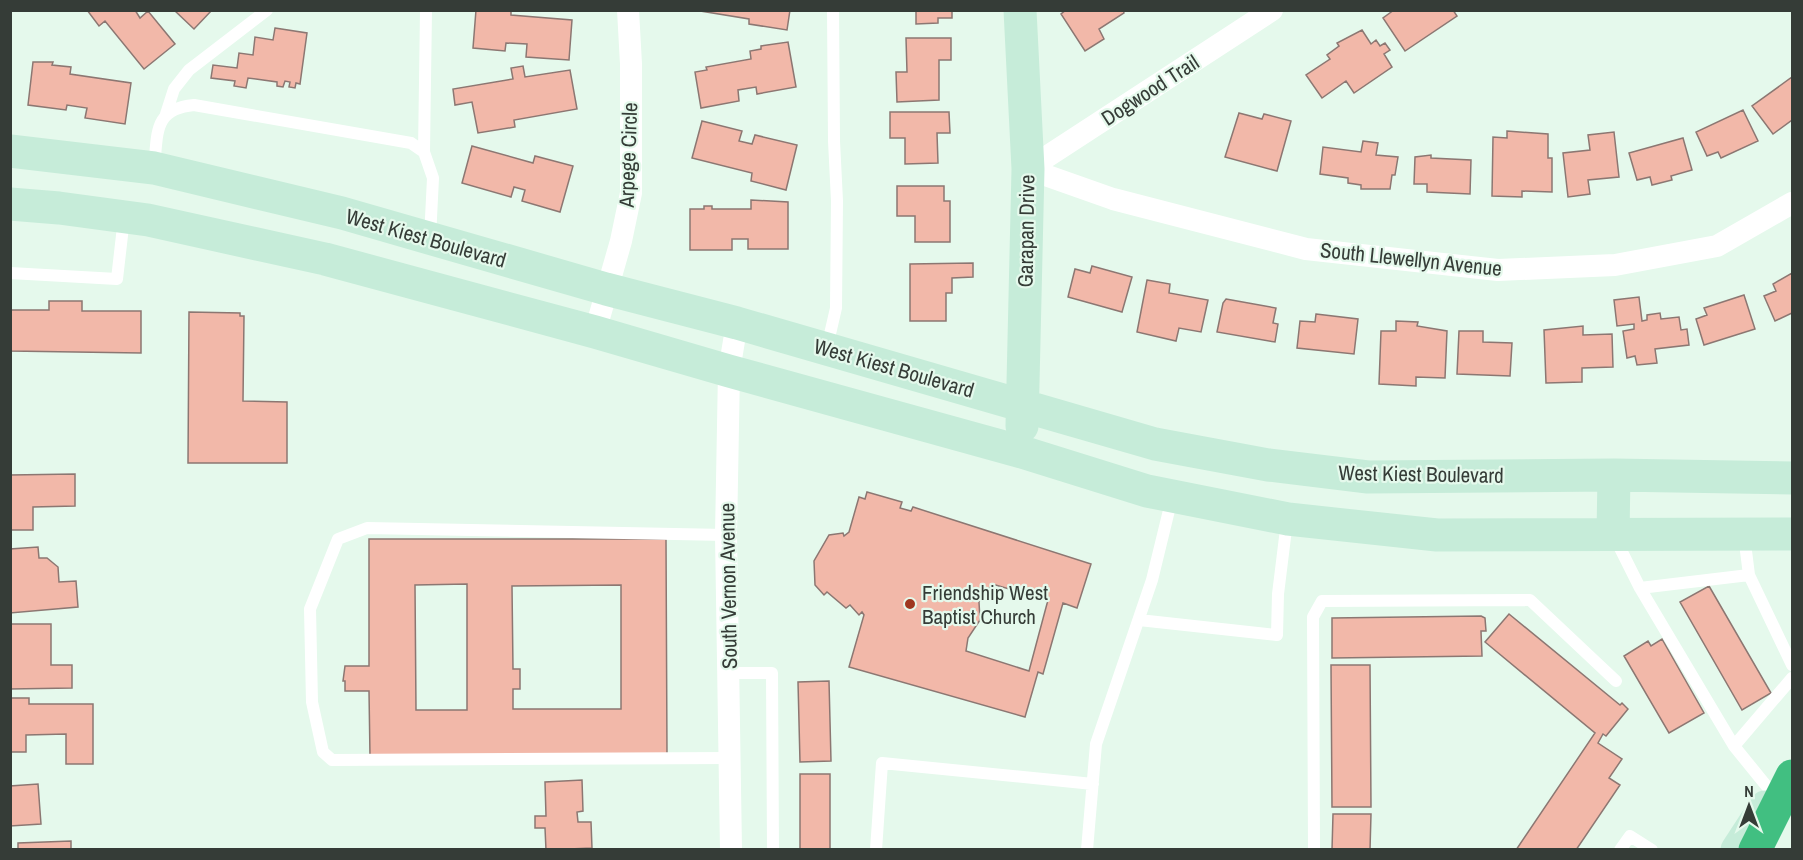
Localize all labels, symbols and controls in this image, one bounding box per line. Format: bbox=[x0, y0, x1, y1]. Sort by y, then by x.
street label: Dogwood Trail bbox=[1096, 48, 1204, 132]
street label: Arpege Circle bbox=[612, 102, 644, 209]
street label: Garapan Drive bbox=[1011, 174, 1041, 288]
street label: West Kiest Boulevard bbox=[343, 201, 509, 275]
street label: South Llewellyn Avenue bbox=[1319, 235, 1503, 283]
street label: West Kiest Boulevard bbox=[811, 331, 977, 405]
street label: West Kiest Boulevard bbox=[1338, 458, 1504, 490]
street label: South Vernon Avenue bbox=[712, 503, 744, 669]
place label: Friendship West Baptist Church bbox=[922, 578, 1048, 631]
marker: Friendship West Baptist Church bbox=[903, 597, 917, 611]
north arrow bbox=[1719, 776, 1779, 836]
text: N bbox=[1744, 780, 1754, 802]

